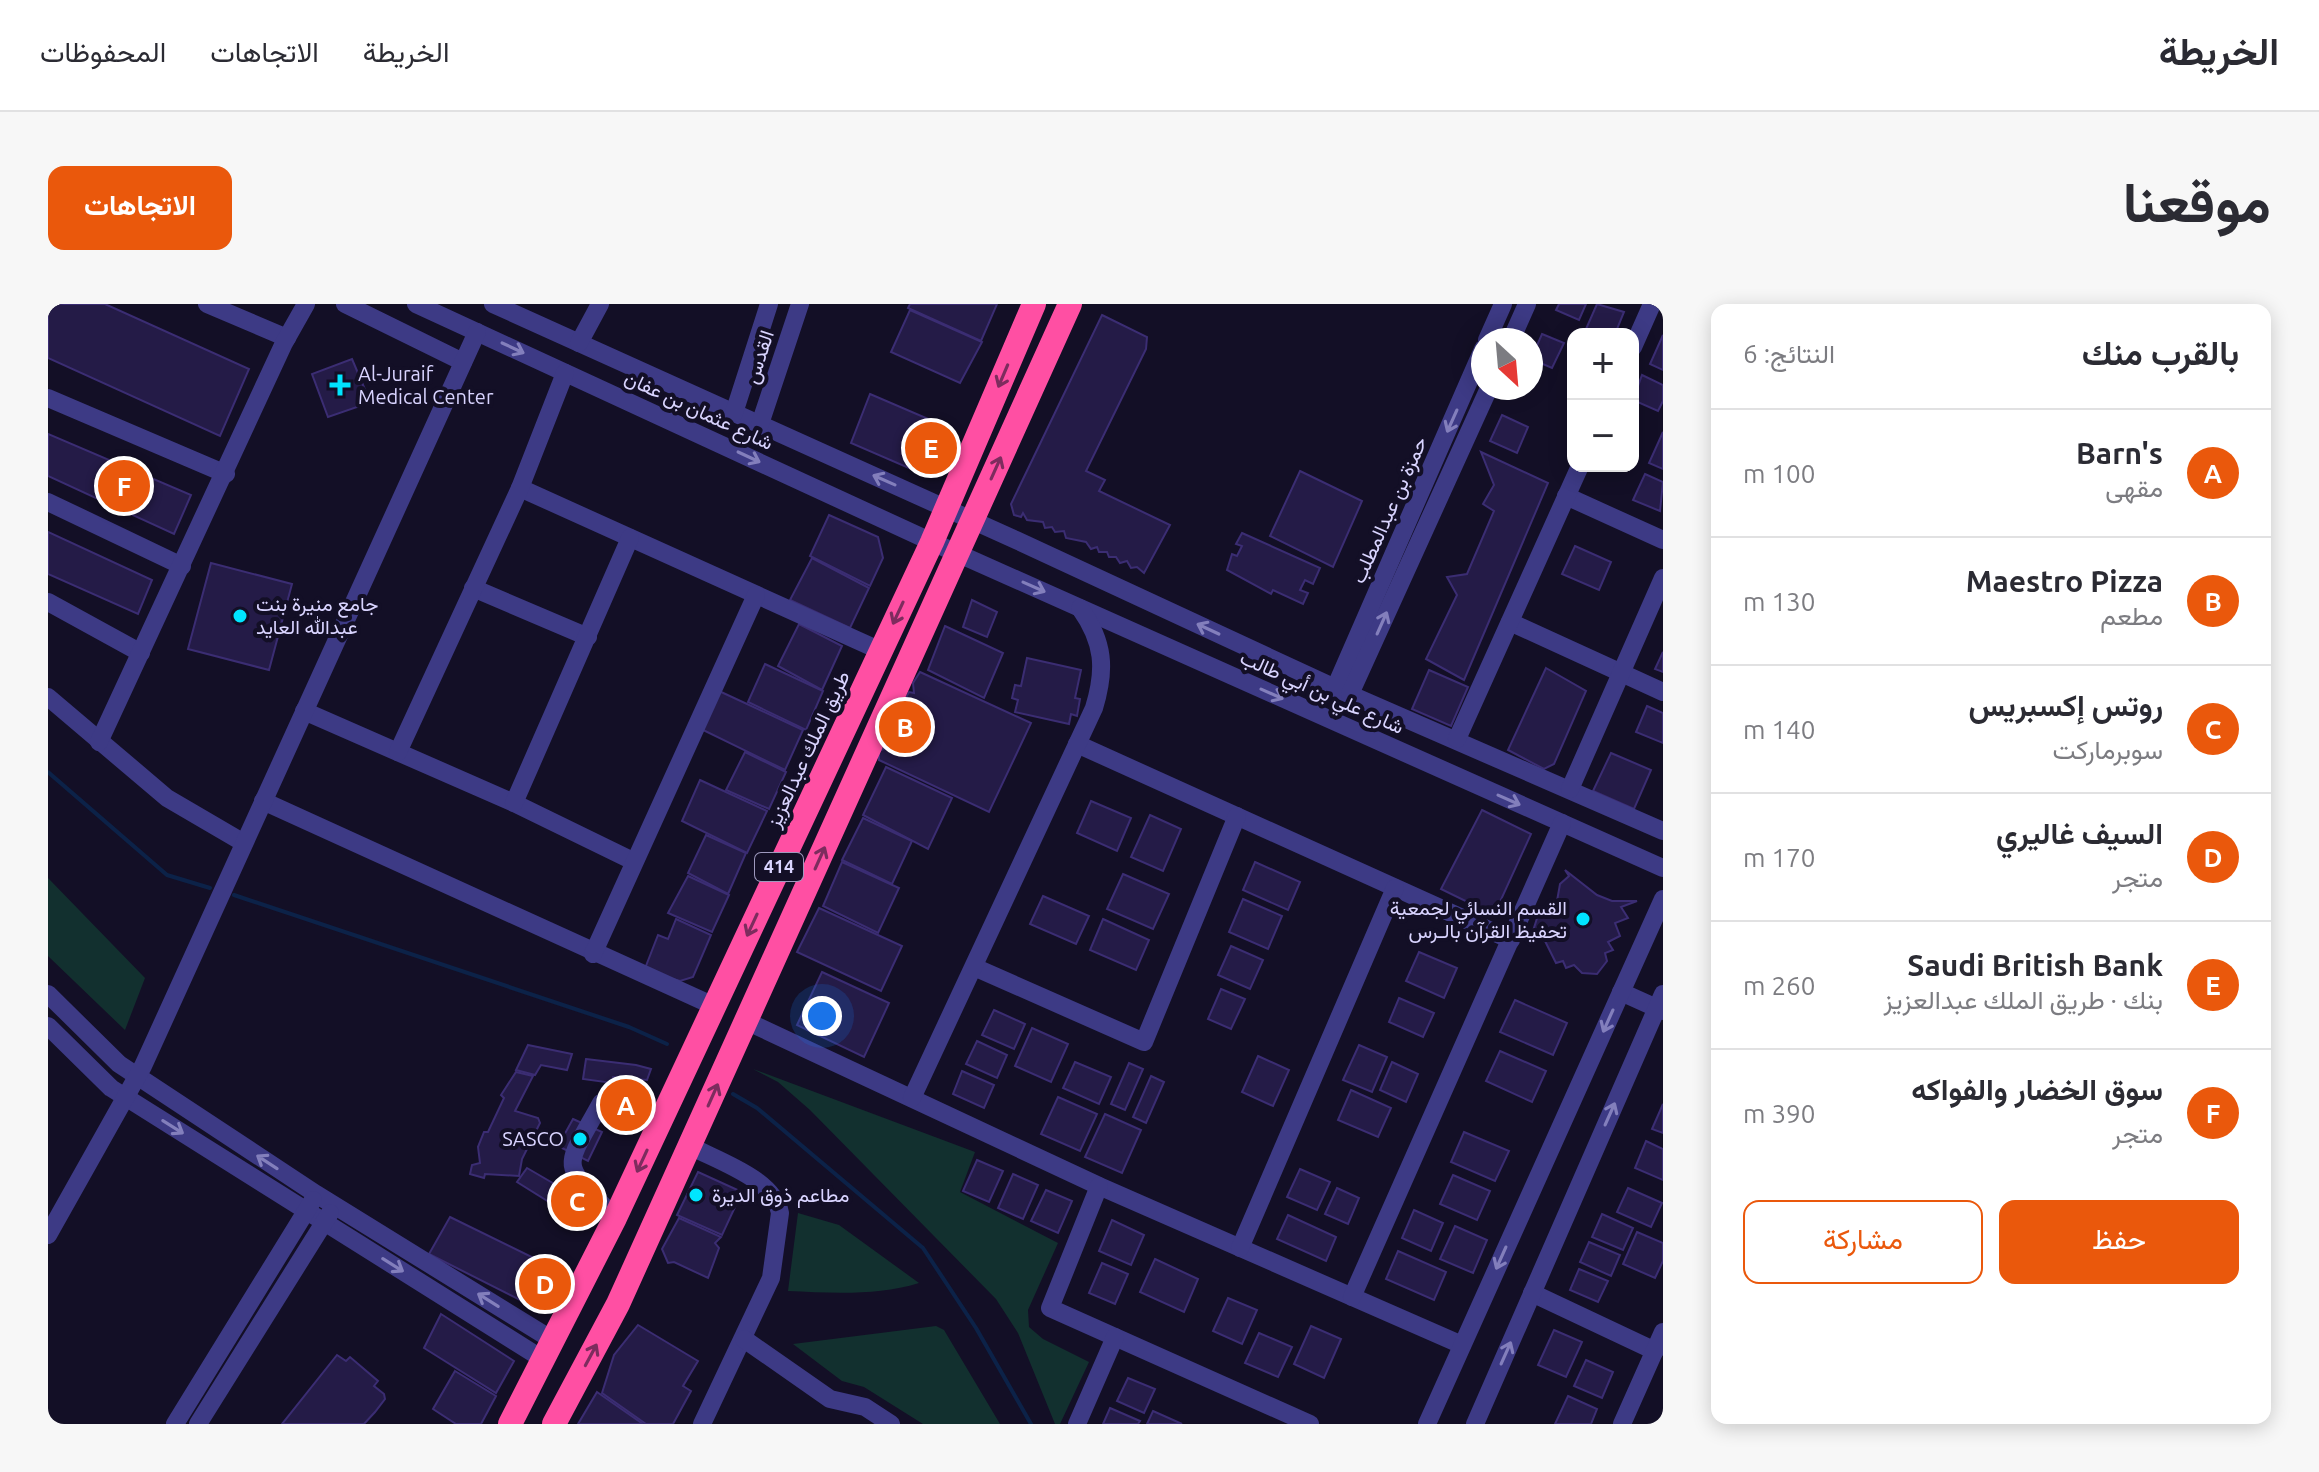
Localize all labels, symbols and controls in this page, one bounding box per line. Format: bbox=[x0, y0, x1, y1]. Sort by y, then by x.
text: الخريطة bbox=[2159, 30, 2279, 72]
text: المحفوظات bbox=[40, 36, 166, 67]
text: الاتجاهات bbox=[210, 36, 319, 67]
text: الخريطة bbox=[363, 36, 449, 67]
button: الاتجاهات bbox=[48, 166, 232, 250]
text: موقعنا bbox=[2123, 170, 2271, 233]
street label: القدس bbox=[739, 327, 779, 387]
north arrow bbox=[1471, 328, 1543, 400]
map controls bbox=[1567, 328, 1639, 472]
button: + bbox=[1567, 328, 1639, 400]
text: بالقرب منك bbox=[2082, 333, 2239, 371]
text: النتائج: 6 bbox=[1743, 339, 1835, 368]
one-way arrow bbox=[500, 341, 524, 356]
place label: Al-Juraif Medical Center bbox=[358, 362, 494, 408]
one-way arrow bbox=[995, 363, 1010, 387]
street label: شارع عثمان بن عفان bbox=[620, 365, 777, 457]
marker: Al-Juraif Medical Center bbox=[329, 374, 351, 396]
button: − bbox=[1567, 400, 1639, 472]
one-way arrow bbox=[1443, 408, 1458, 432]
pin: E bbox=[905, 418, 957, 478]
street label: حمزة بن عبدالمطلب bbox=[1346, 433, 1433, 588]
text: Barn's bbox=[2076, 436, 2163, 470]
one-way arrow bbox=[736, 450, 760, 465]
pin: F bbox=[98, 456, 150, 516]
one-way arrow bbox=[989, 456, 1004, 480]
text: 100 m bbox=[1743, 459, 1815, 488]
text: A bbox=[2204, 459, 2222, 488]
one-way arrow bbox=[872, 472, 896, 487]
text: مقهى bbox=[2105, 473, 2163, 502]
text: Maestro Pizza bbox=[1966, 564, 2163, 598]
one-way arrow bbox=[1022, 581, 1046, 596]
text: 130 m bbox=[1743, 587, 1815, 616]
text: B bbox=[2204, 587, 2222, 616]
place label: جامع منيرة بنت عبدالله العايد bbox=[256, 592, 379, 639]
one-way arrow bbox=[890, 601, 905, 625]
text: مطعم bbox=[2100, 601, 2163, 630]
marker: جامع منيرة بنت عبدالله العايد bbox=[231, 607, 249, 625]
one-way arrow bbox=[1375, 611, 1390, 635]
one-way arrow bbox=[1196, 621, 1220, 636]
street label: شارع علي بن أبي طالب bbox=[1234, 645, 1408, 743]
street label: طريق الملك عبدالعزيز bbox=[761, 667, 856, 833]
one-way arrow bbox=[1259, 687, 1283, 702]
text: روتس إكسبريس bbox=[1969, 688, 2163, 722]
pin: B bbox=[879, 697, 931, 757]
text: 140 m bbox=[1743, 715, 1815, 744]
text: C bbox=[2205, 715, 2221, 744]
text: سوبرماركت bbox=[2052, 735, 2163, 764]
one-way arrow bbox=[1496, 793, 1521, 808]
text: السيف غاليري bbox=[1996, 816, 2163, 850]
text: 170 m bbox=[1743, 843, 1815, 872]
text: D bbox=[2204, 843, 2222, 872]
one-way arrow bbox=[813, 846, 828, 870]
road number: 414 bbox=[755, 853, 803, 881]
text: متجر bbox=[2112, 863, 2163, 892]
place label: القسم النسائي لجمعية تحفيظ القرآن بالـرس bbox=[1390, 896, 1567, 944]
marker: القسم النسائي لجمعية تحفيظ القرآن بالـرس bbox=[1574, 910, 1592, 928]
one-way arrow bbox=[744, 913, 759, 937]
text: Saudi British Bank bbox=[1907, 948, 2163, 982]
text: 260 m bbox=[1743, 971, 1815, 1000]
text: E bbox=[2205, 971, 2221, 1000]
text: بنك · طريق الملك عبدالعزيز bbox=[1883, 985, 2163, 1014]
your location bbox=[802, 996, 842, 1036]
one-way arrow bbox=[1600, 1009, 1615, 1033]
text: سوق الخضار والفواكه bbox=[1911, 1072, 2163, 1106]
pin: A bbox=[600, 1075, 652, 1135]
one-way arrow bbox=[706, 1083, 721, 1107]
text: 390 m bbox=[1743, 1099, 1815, 1128]
text: F bbox=[2206, 1099, 2220, 1128]
one-way arrow bbox=[1604, 1102, 1619, 1127]
one-way arrow bbox=[161, 1119, 184, 1135]
text: متجر bbox=[2112, 1119, 2163, 1148]
place label: SASCO bbox=[502, 1127, 564, 1150]
marker: SASCO bbox=[571, 1130, 589, 1148]
one-way arrow bbox=[634, 1148, 649, 1172]
one-way arrow bbox=[257, 1154, 279, 1171]
pin: C bbox=[551, 1171, 603, 1231]
place label: مطاعم ذوق الديرة bbox=[712, 1183, 849, 1208]
marker: مطاعم ذوق الديرة bbox=[687, 1186, 705, 1204]
button: مشاركة bbox=[1743, 1200, 1983, 1284]
button: حفظ bbox=[1999, 1200, 2239, 1284]
one-way arrow bbox=[1493, 1246, 1508, 1270]
pin: D bbox=[519, 1254, 571, 1314]
one-way arrow bbox=[382, 1257, 404, 1274]
one-way arrow bbox=[477, 1292, 500, 1308]
one-way arrow bbox=[1500, 1341, 1515, 1365]
one-way arrow bbox=[583, 1344, 599, 1368]

